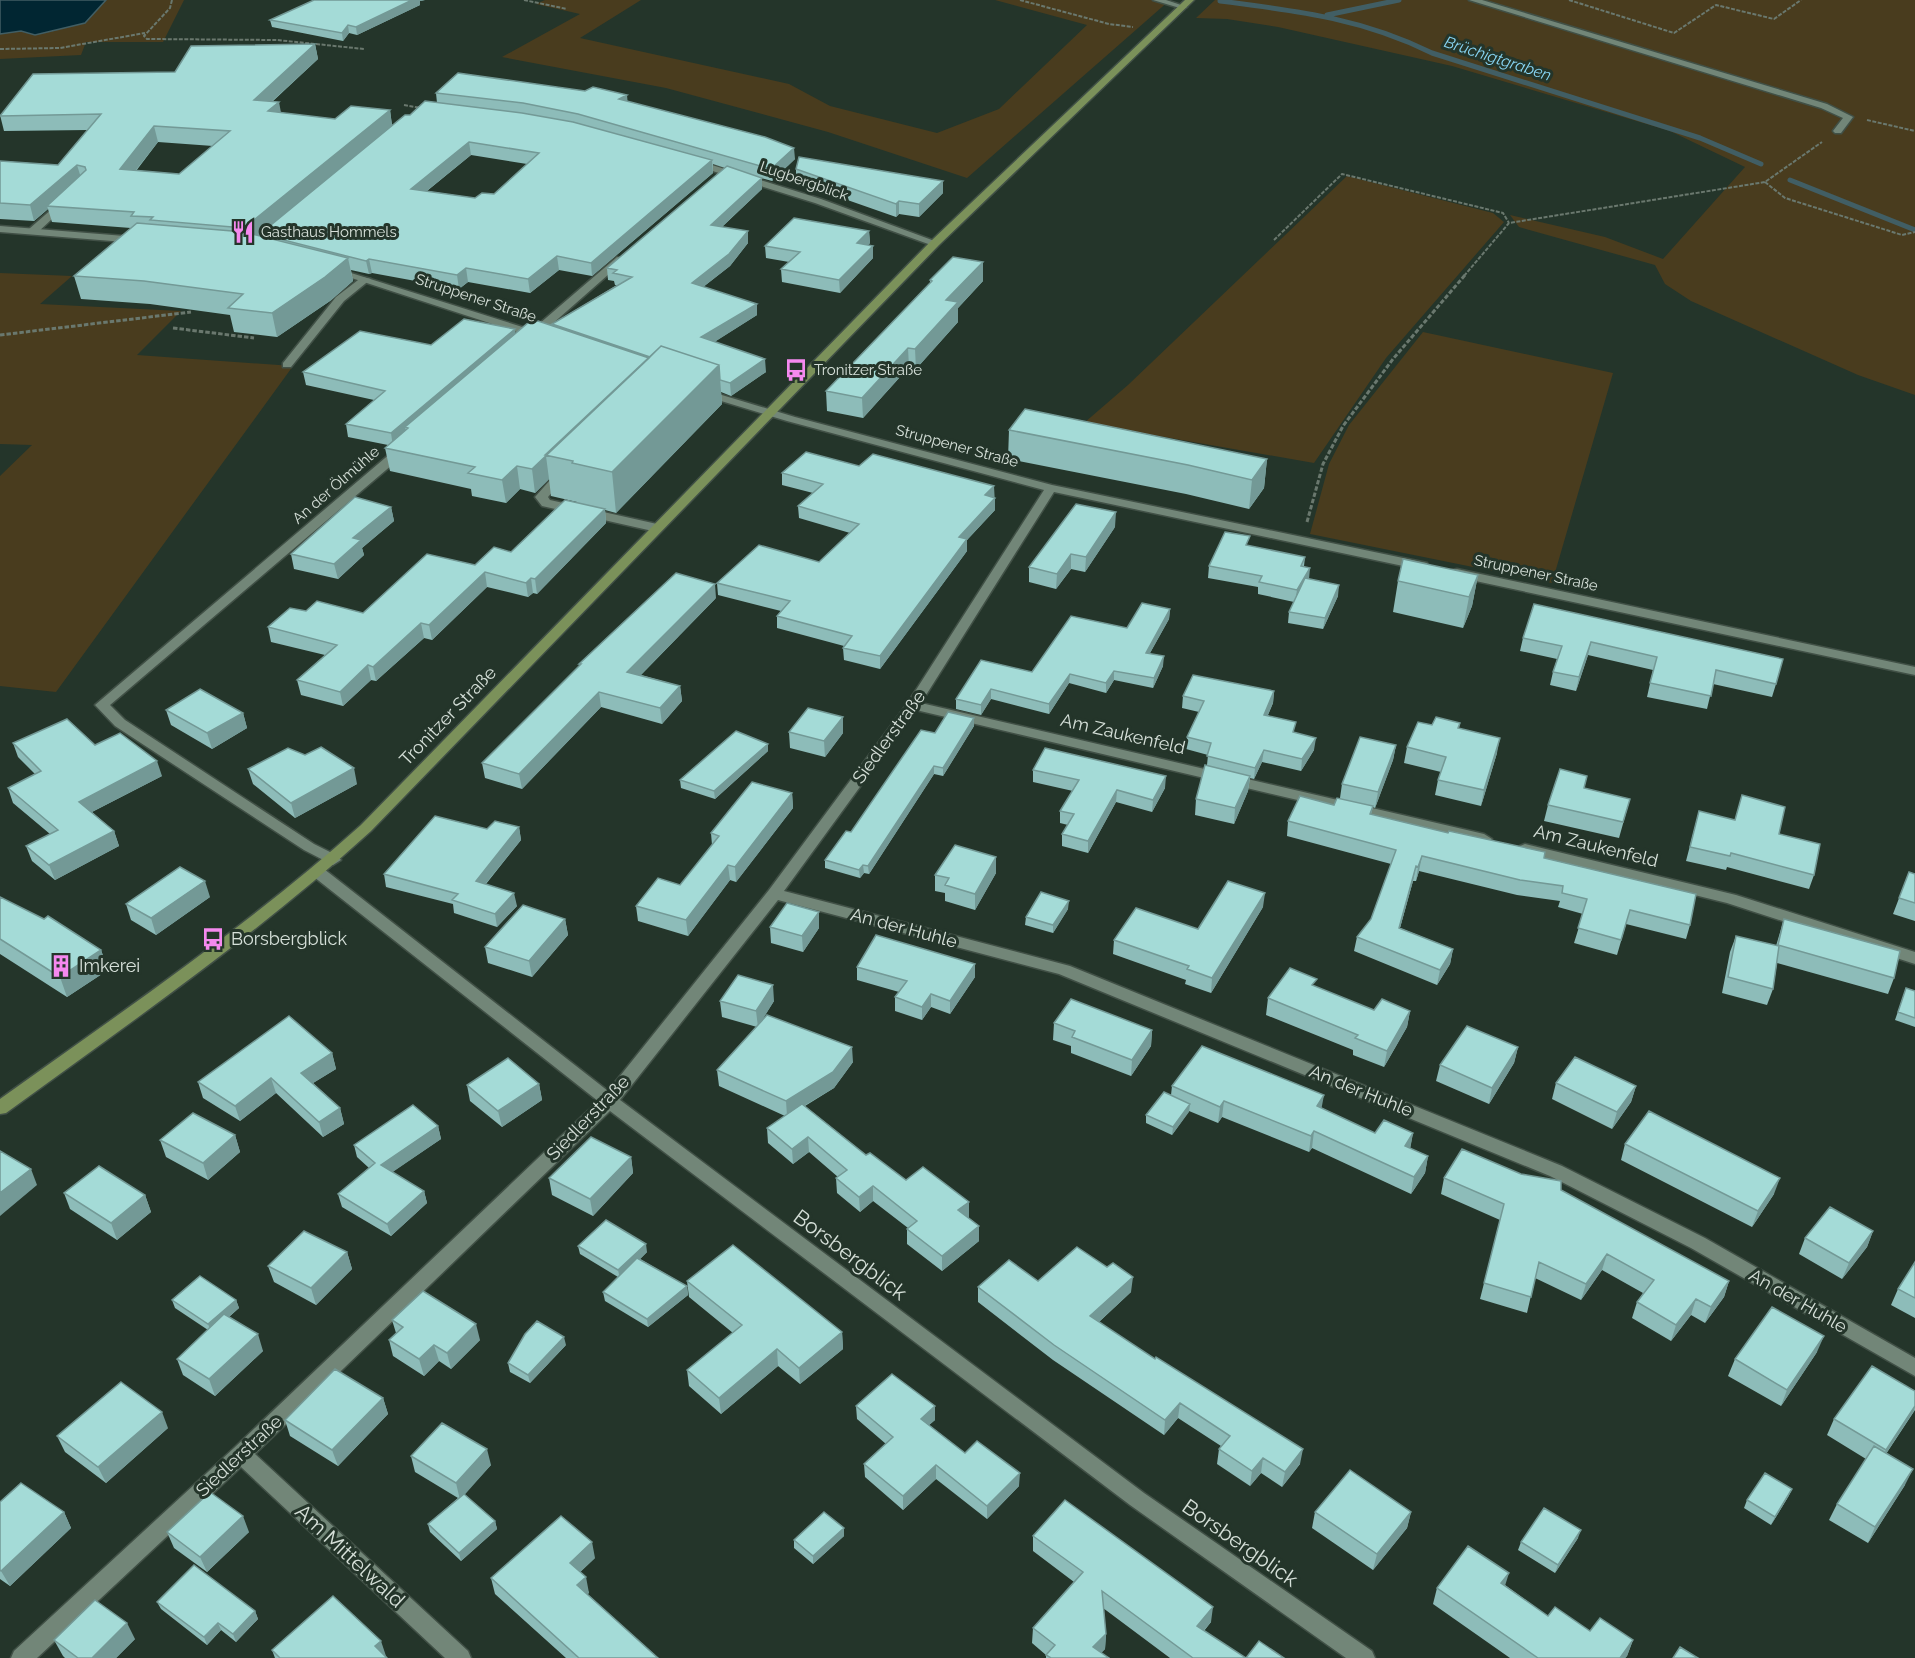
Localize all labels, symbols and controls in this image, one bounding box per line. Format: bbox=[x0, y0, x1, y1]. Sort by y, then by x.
water label: Brüchigtgraben bbox=[1442, 32, 1554, 85]
street label: Lugbergblick bbox=[758, 158, 851, 205]
restaurant icon: Gasthaus Hommels bbox=[230, 219, 256, 245]
place label: Gasthaus Hommels bbox=[261, 223, 397, 241]
street label: Struppener Straße bbox=[413, 270, 539, 326]
bus stop icon: Tronitzer Straße bbox=[783, 357, 809, 383]
place label: Tronitzer Straße bbox=[814, 361, 922, 379]
street label: Struppener Straße bbox=[894, 421, 1020, 471]
street label: An der Ölmühle bbox=[288, 441, 383, 528]
street label: Struppener Straße bbox=[1472, 551, 1600, 595]
street label: Tronitzer Straße bbox=[395, 661, 501, 770]
street label: Siedlerstraße bbox=[848, 686, 930, 787]
street label: Am Zaukenfeld bbox=[1059, 709, 1188, 758]
street label: Am Zaukenfeld bbox=[1532, 820, 1661, 871]
street label: An der Huhle bbox=[849, 903, 960, 952]
bus stop icon: Borsbergblick bbox=[200, 926, 226, 952]
place label: Borsbergblick bbox=[231, 928, 347, 949]
building icon: Imkerei bbox=[48, 953, 74, 979]
place label: Imkerei bbox=[79, 955, 140, 976]
street label: An der Huhle bbox=[1307, 1060, 1416, 1121]
street label: Siedlerstraße bbox=[542, 1071, 634, 1164]
street label: Borsbergblick bbox=[789, 1204, 912, 1305]
street label: An der Huhle bbox=[1746, 1264, 1851, 1337]
street label: Siedlerstraße bbox=[191, 1410, 286, 1501]
street label: Borsbergblick bbox=[1178, 1494, 1303, 1592]
street label: Am Mittelwald bbox=[290, 1499, 410, 1613]

